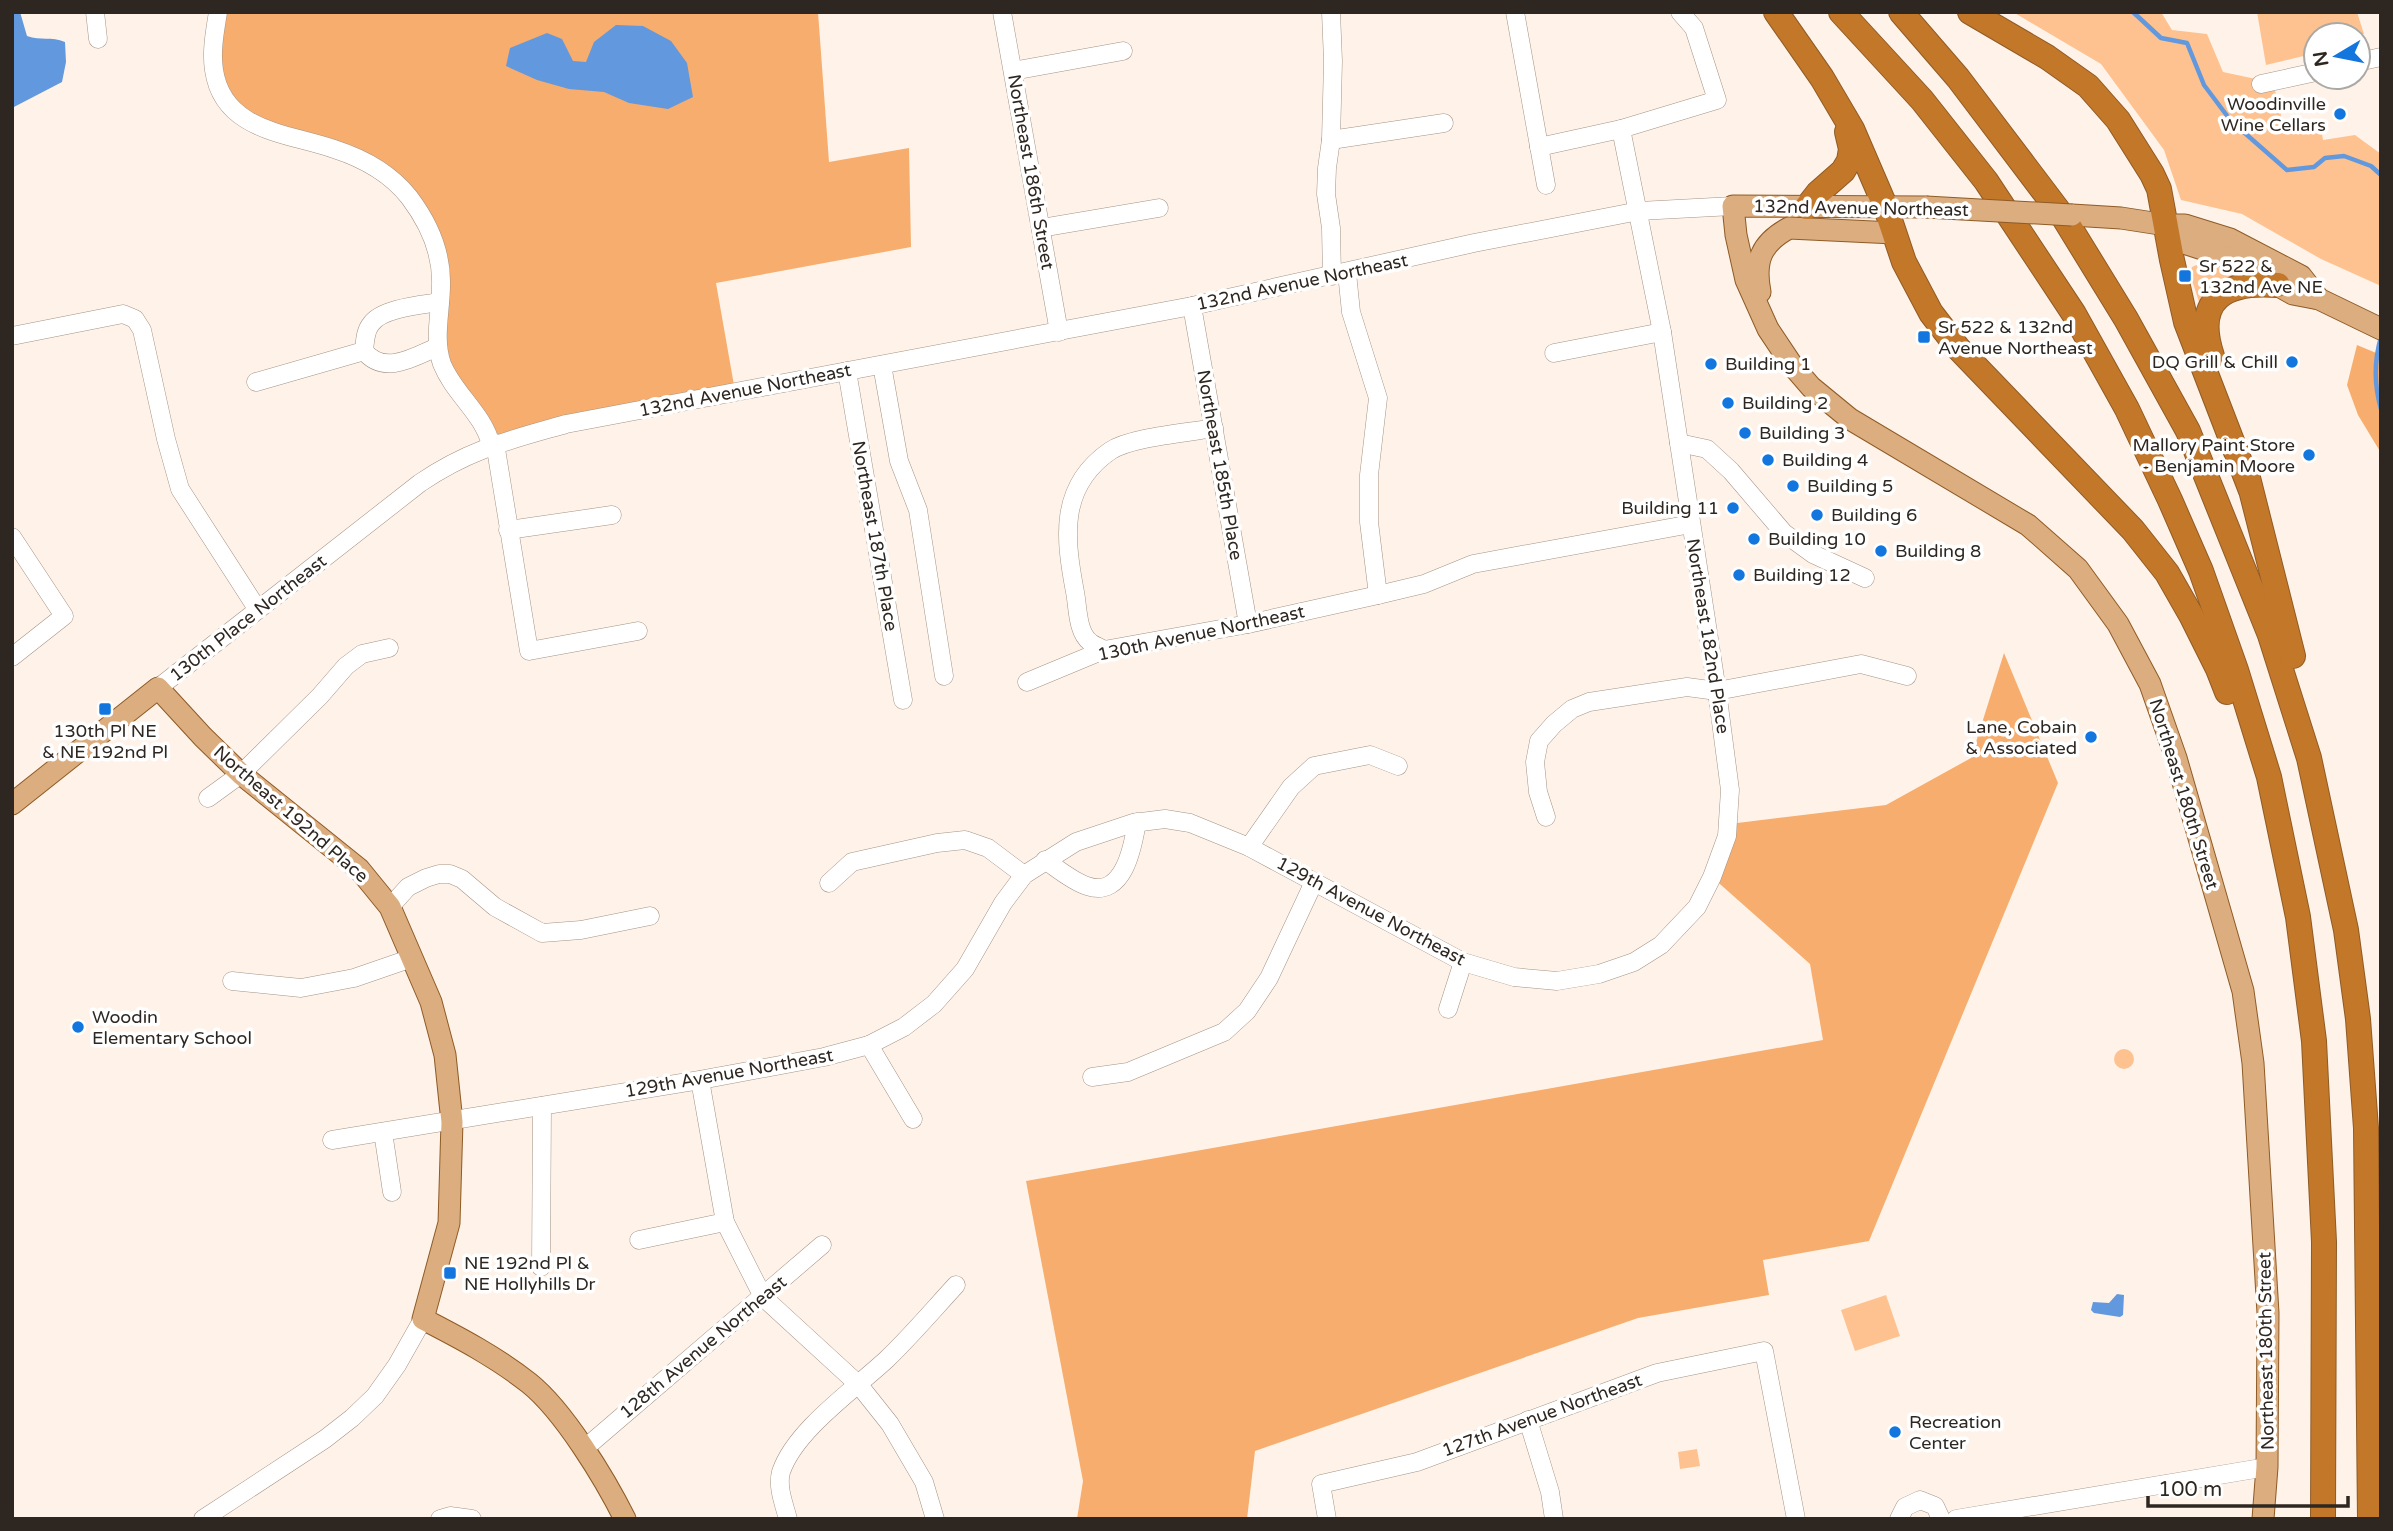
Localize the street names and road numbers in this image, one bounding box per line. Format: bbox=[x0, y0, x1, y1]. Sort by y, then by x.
street label: Northeast 186th Street bbox=[1003, 73, 1059, 272]
street label: 132nd Avenue Northeast bbox=[1753, 195, 1969, 221]
street label: 132nd Avenue Northeast bbox=[1194, 249, 1410, 315]
street label: 132nd Avenue Northeast bbox=[637, 359, 853, 421]
street label: Northeast 185th Place bbox=[1192, 368, 1248, 562]
street label: Northeast 187th Place bbox=[847, 439, 903, 633]
street label: Northeast 182nd Place bbox=[1682, 537, 1734, 735]
street label: 130th Place Northeast bbox=[165, 550, 331, 686]
street label: 130th Avenue Northeast bbox=[1095, 600, 1307, 666]
street label: Northeast 180th Street bbox=[2145, 696, 2224, 892]
street label: Northeast 192nd Place bbox=[209, 741, 373, 887]
street label: 129th Avenue Northeast bbox=[1273, 852, 1469, 970]
street label: 129th Avenue Northeast bbox=[623, 1044, 835, 1102]
street label: Northeast 180th Street bbox=[2253, 1252, 2279, 1450]
street label: 128th Avenue Northeast bbox=[615, 1271, 791, 1423]
street label: 127th Avenue Northeast bbox=[1439, 1369, 1645, 1461]

